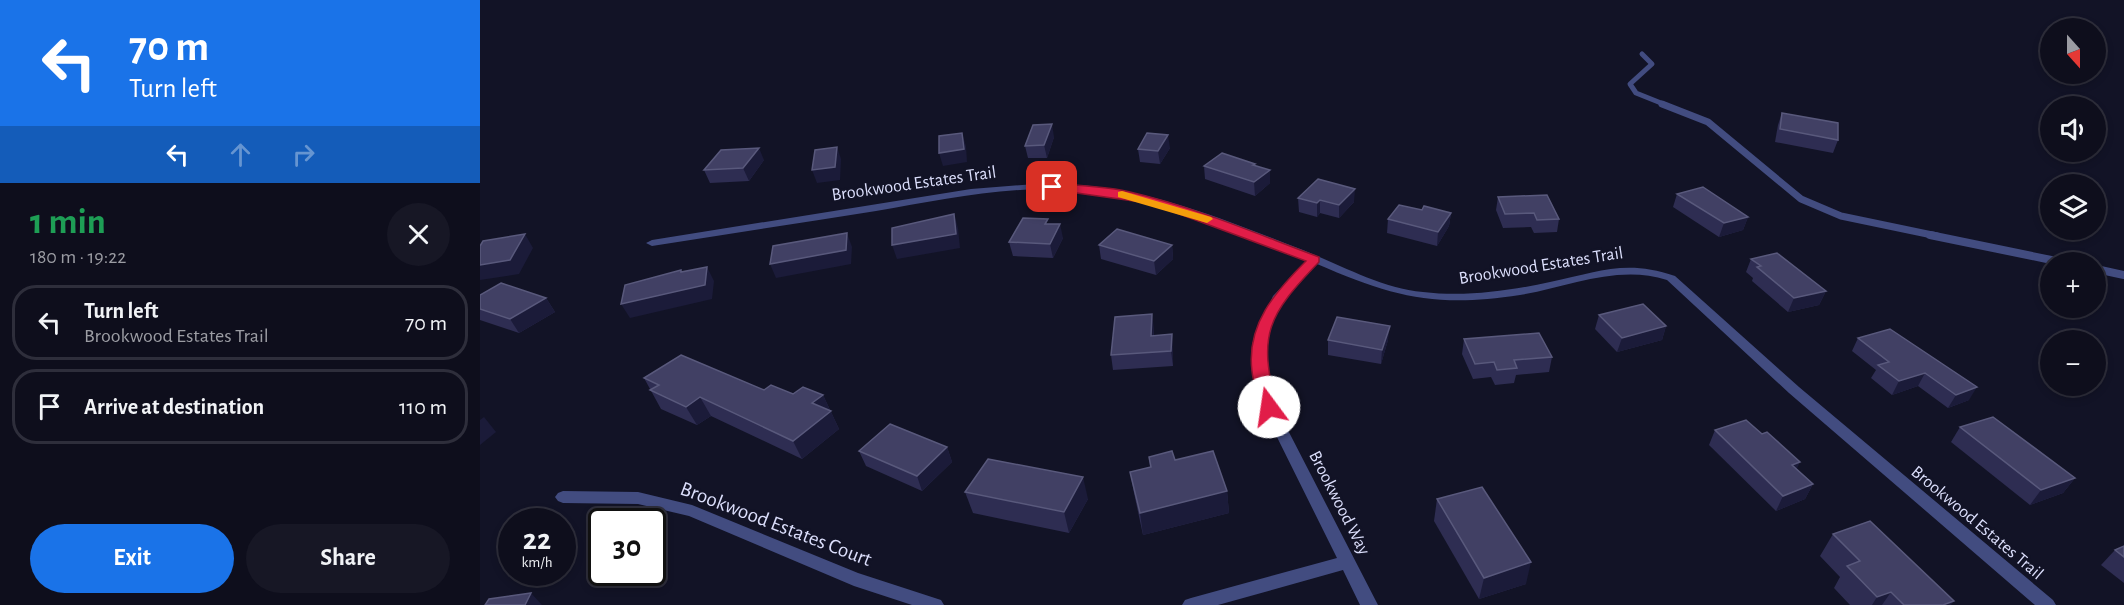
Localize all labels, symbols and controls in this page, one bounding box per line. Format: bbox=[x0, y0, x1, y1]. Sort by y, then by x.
north arrow bbox=[2040, 18, 2106, 84]
map controls bbox=[2040, 18, 2106, 396]
icon: left bbox=[30, 24, 108, 102]
text: 70 m bbox=[129, 26, 209, 68]
text: Turn left bbox=[129, 75, 217, 102]
button: sound bbox=[2040, 96, 2106, 162]
icon: left bbox=[161, 138, 194, 171]
icon: ahead bbox=[224, 138, 257, 171]
icon: right bbox=[287, 138, 320, 171]
pin bbox=[1026, 161, 1077, 212]
street label: Brookwood Estates Trail bbox=[830, 164, 998, 204]
icon: arrive bbox=[1035, 170, 1068, 203]
button: layers bbox=[2040, 174, 2106, 240]
button: close bbox=[387, 203, 450, 266]
text: 1 min bbox=[30, 204, 106, 240]
street label: Brookwood Estates Trail bbox=[1457, 244, 1625, 288]
text: 180 m · 19:22 bbox=[30, 247, 126, 267]
button: + bbox=[2040, 252, 2106, 318]
text: Turn left bbox=[84, 300, 158, 322]
icon: left bbox=[33, 306, 66, 339]
text: 70 m bbox=[405, 312, 447, 334]
text: Brookwood Estates Trail bbox=[84, 326, 269, 346]
button: − bbox=[2040, 330, 2106, 396]
position arrow bbox=[1237, 375, 1301, 439]
icon: arrive bbox=[33, 390, 66, 423]
text: Arrive at destination bbox=[84, 396, 264, 418]
text: 110 m bbox=[399, 396, 447, 418]
street label: Brookwood Way bbox=[1305, 448, 1373, 558]
street label: Brookwood Estates Trail bbox=[1908, 463, 2046, 583]
street label: Brookwood Estates Court bbox=[677, 478, 875, 570]
speed limit sign: 30 bbox=[588, 508, 666, 586]
button: Exit bbox=[30, 524, 234, 593]
button: Share bbox=[246, 524, 450, 593]
text: 22 bbox=[523, 525, 551, 555]
text: km/h bbox=[522, 555, 552, 570]

